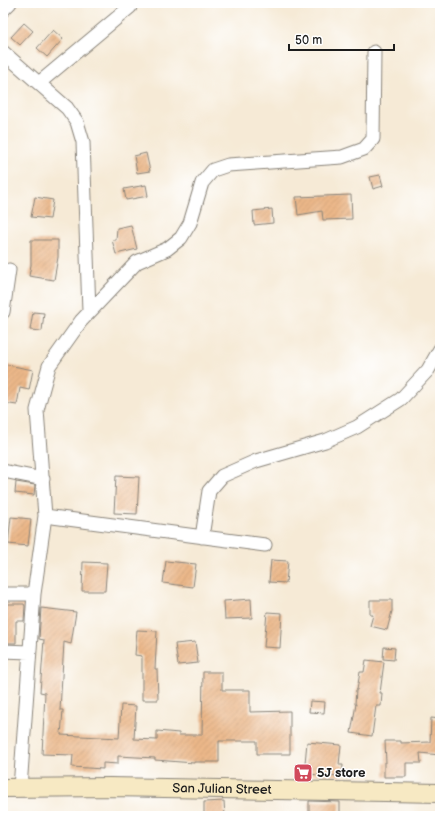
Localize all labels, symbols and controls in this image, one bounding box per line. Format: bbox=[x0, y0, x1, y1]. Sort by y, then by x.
scale bar bbox=[289, 26, 394, 52]
text: 50 m bbox=[295, 33, 322, 48]
supermarket icon: 5J store bbox=[292, 762, 314, 784]
place label: 5J store bbox=[317, 765, 366, 781]
street label: San Julian Street bbox=[172, 780, 272, 798]

